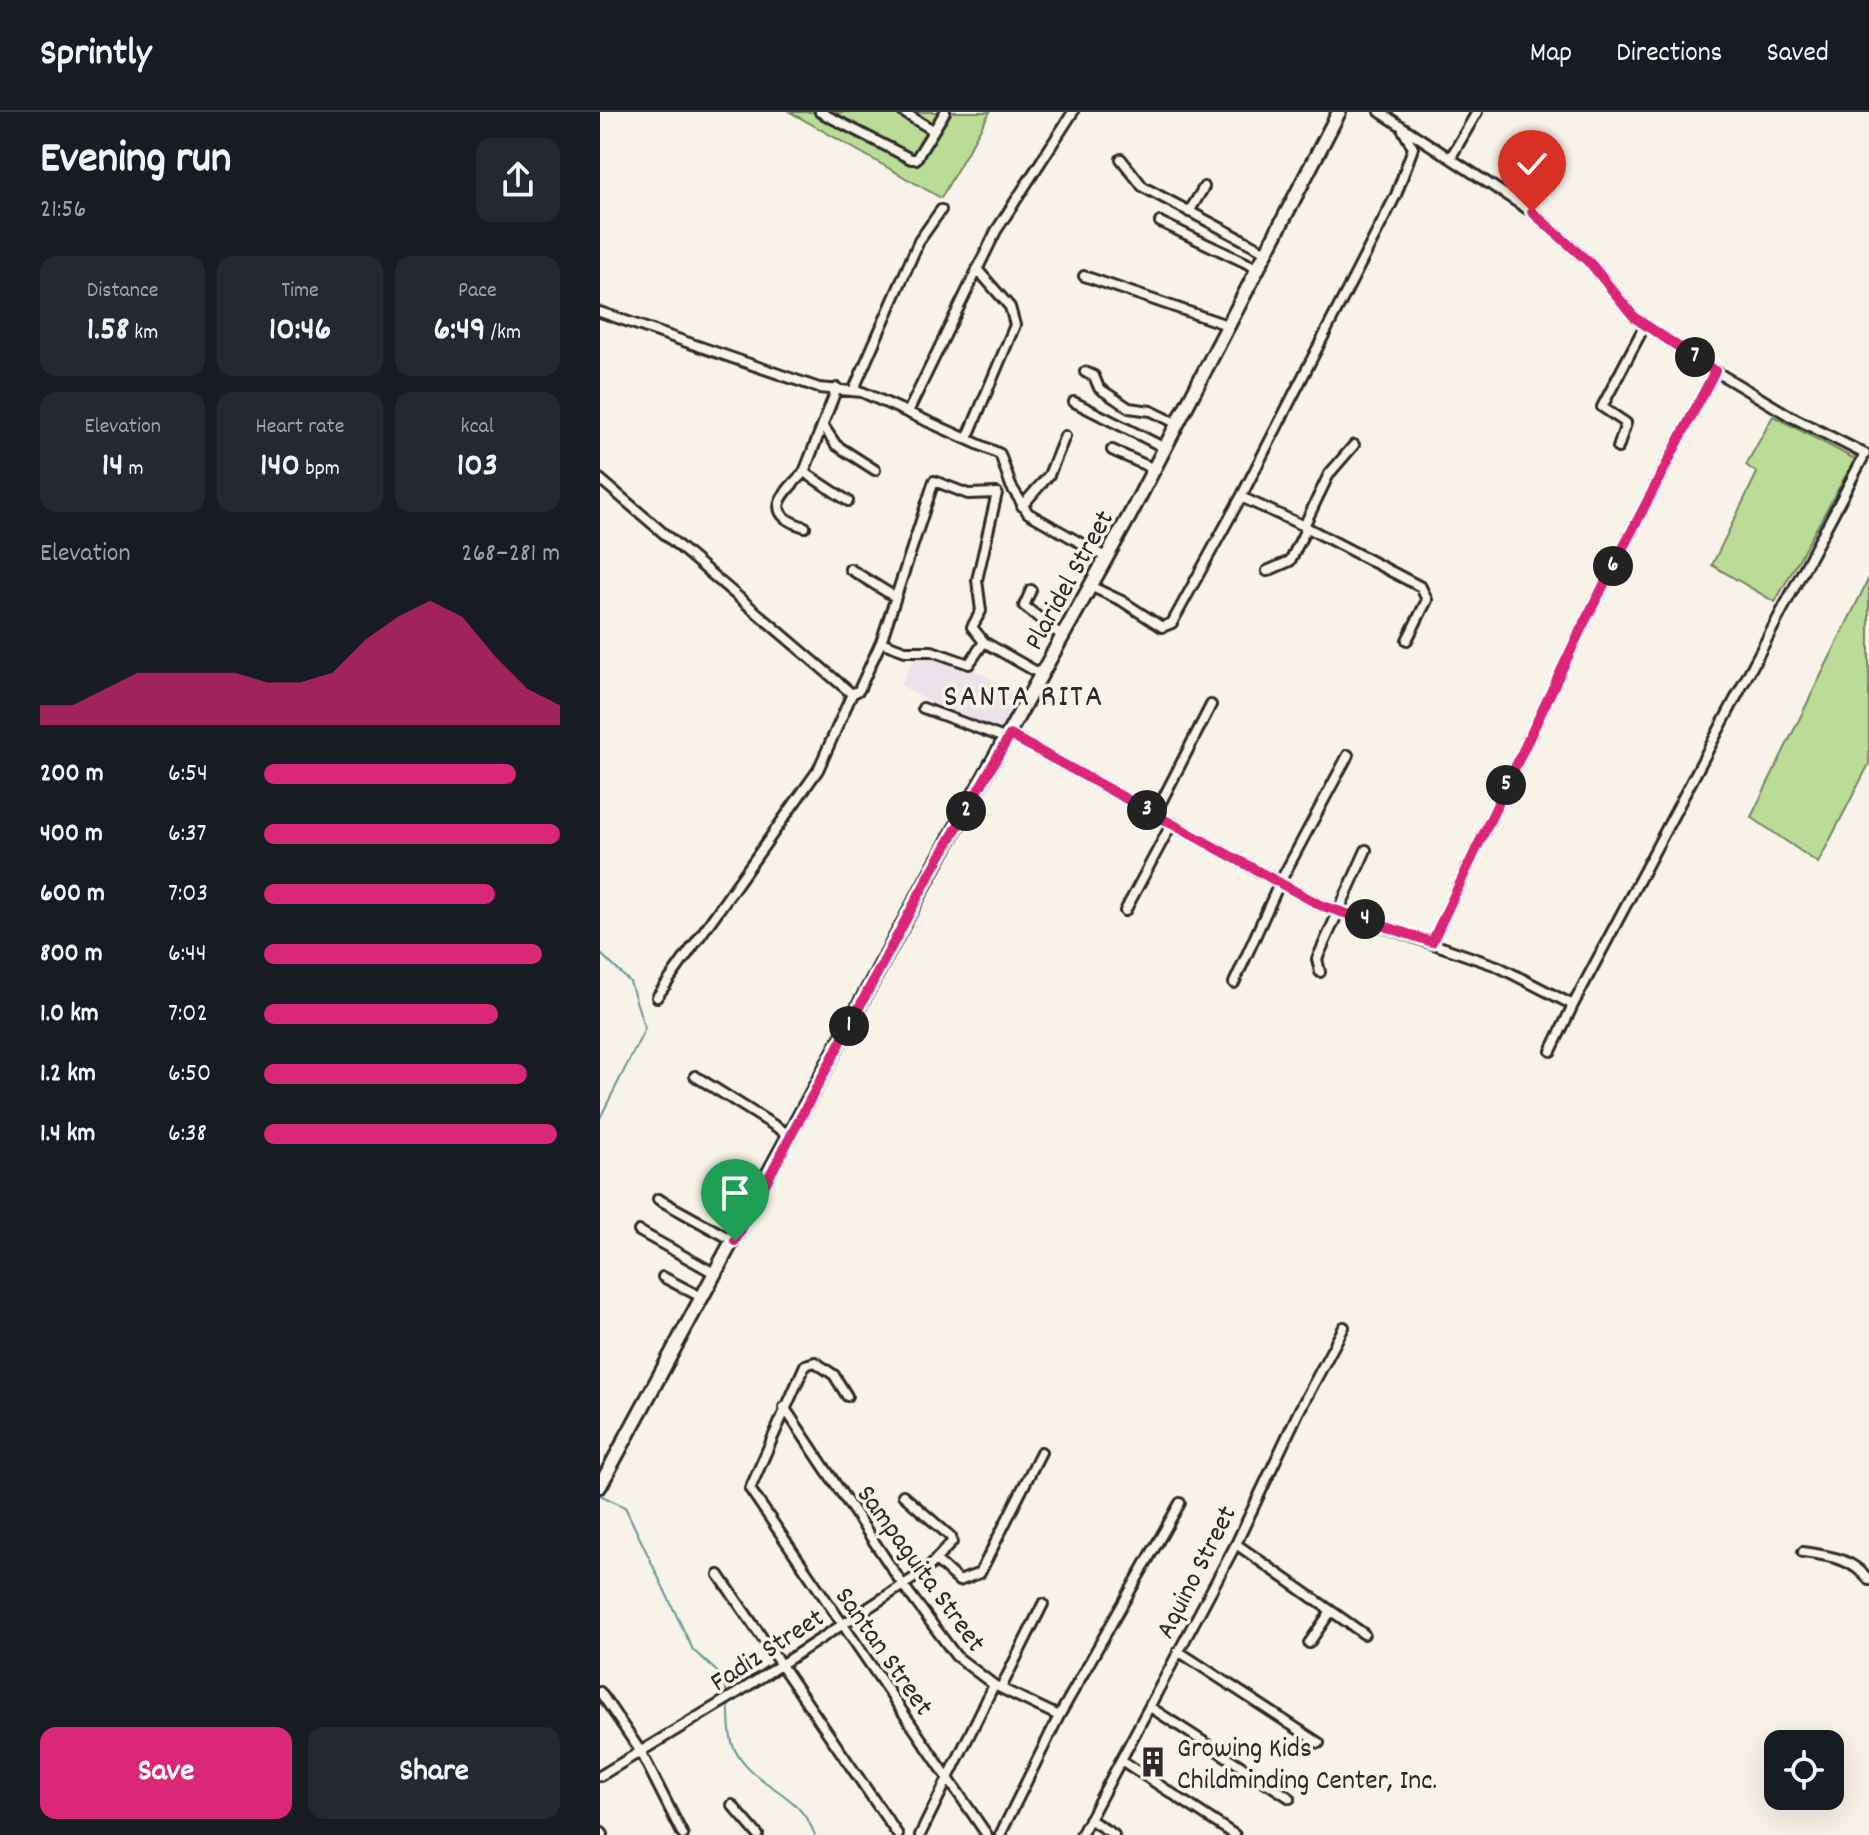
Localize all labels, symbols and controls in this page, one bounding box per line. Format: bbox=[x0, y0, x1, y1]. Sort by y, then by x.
text: Sprintly bbox=[40, 28, 151, 83]
text: Map bbox=[1530, 35, 1572, 75]
text: Directions bbox=[1616, 35, 1722, 75]
text: Saved bbox=[1766, 35, 1829, 75]
text: Evening run bbox=[40, 130, 231, 193]
pin bbox=[1498, 130, 1566, 212]
button: share bbox=[476, 138, 560, 222]
icon: check bbox=[1510, 142, 1554, 186]
text: 21:56 bbox=[40, 192, 86, 229]
text: Distance bbox=[87, 276, 159, 307]
text: Time bbox=[281, 276, 319, 307]
text: Pace bbox=[458, 276, 497, 307]
text: 1.58 bbox=[87, 307, 129, 356]
text: 10:46 bbox=[269, 307, 331, 356]
text: 6:49 bbox=[434, 307, 486, 356]
text: km bbox=[129, 318, 158, 349]
text: /km bbox=[486, 318, 521, 349]
pin: 7 bbox=[1675, 337, 1715, 377]
text: 7 bbox=[1691, 341, 1699, 372]
text: Elevation bbox=[84, 412, 161, 443]
text: Heart rate bbox=[256, 412, 344, 443]
text: kcal bbox=[461, 412, 494, 443]
text: 14 bbox=[102, 443, 123, 492]
text: 140 bbox=[260, 443, 300, 492]
text: 103 bbox=[457, 443, 498, 492]
text: m bbox=[123, 454, 144, 485]
text: bpm bbox=[300, 454, 340, 485]
street label: Plaridel Street bbox=[1016, 504, 1126, 659]
text: Elevation bbox=[40, 536, 130, 573]
text: 268–281 m bbox=[461, 536, 560, 573]
pin: 6 bbox=[1593, 546, 1633, 586]
text: 6 bbox=[1608, 550, 1618, 581]
district label: SANTA RITA bbox=[944, 676, 1104, 722]
text: 200 m bbox=[40, 756, 104, 793]
text: 6:54 bbox=[168, 756, 208, 793]
pin: 5 bbox=[1486, 765, 1526, 805]
text: 5 bbox=[1501, 769, 1511, 800]
pin: 3 bbox=[1127, 790, 1167, 830]
pin: 2 bbox=[946, 791, 986, 831]
text: 3 bbox=[1142, 794, 1152, 825]
text: 2 bbox=[961, 795, 971, 826]
text: 400 m bbox=[40, 816, 103, 853]
text: 6:37 bbox=[168, 816, 207, 853]
text: 600 m bbox=[40, 876, 105, 913]
text: 7:03 bbox=[168, 876, 208, 913]
pin: 4 bbox=[1345, 899, 1385, 939]
text: 4 bbox=[1360, 903, 1370, 934]
text: 800 m bbox=[40, 936, 103, 973]
text: 6:44 bbox=[168, 936, 207, 973]
text: 1.0 km bbox=[40, 996, 99, 1033]
text: 7:02 bbox=[168, 996, 208, 1033]
pin: 1 bbox=[829, 1006, 869, 1046]
text: 1 bbox=[847, 1010, 851, 1041]
text: 1.2 km bbox=[40, 1056, 96, 1093]
text: 6:50 bbox=[168, 1056, 211, 1093]
text: 1.4 km bbox=[40, 1116, 95, 1153]
text: 6:38 bbox=[168, 1116, 207, 1153]
pin bbox=[701, 1159, 769, 1241]
icon: arrive bbox=[713, 1171, 757, 1215]
street label: Sampaguita Street bbox=[845, 1478, 993, 1662]
street label: Aquino Street bbox=[1148, 1500, 1249, 1647]
street label: Santan Street bbox=[823, 1580, 941, 1725]
street label: Fadiz Street bbox=[704, 1600, 834, 1704]
button: Save bbox=[40, 1727, 292, 1819]
button: Share bbox=[308, 1727, 560, 1819]
map controls bbox=[1764, 1730, 1844, 1810]
button: locate bbox=[1764, 1730, 1844, 1810]
place label: Growing Kids Childminding Center, Inc. bbox=[1177, 1731, 1437, 1803]
building icon: Growing Kids Childminding Center, Inc. bbox=[1136, 1745, 1170, 1779]

